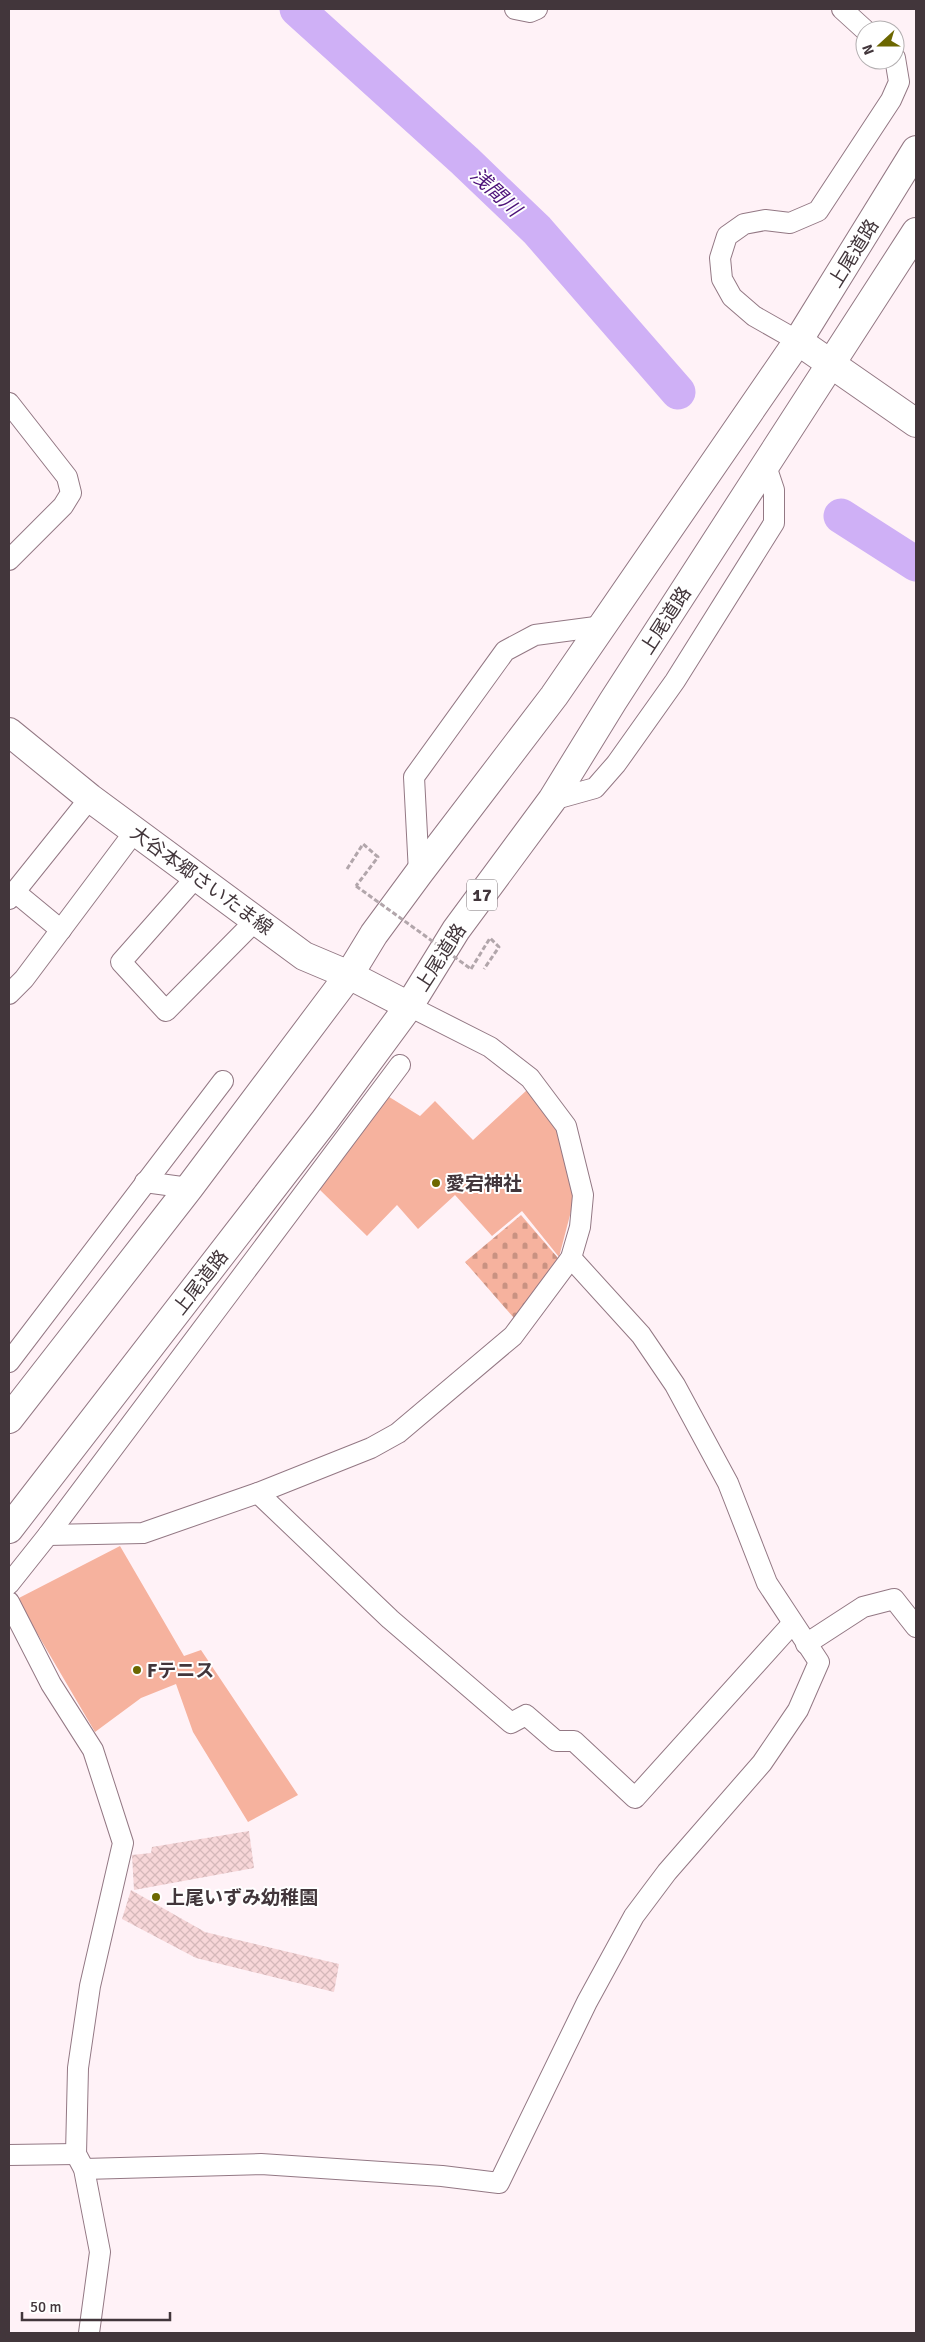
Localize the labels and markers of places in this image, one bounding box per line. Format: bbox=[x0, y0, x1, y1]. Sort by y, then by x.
place label: 愛宕神社 bbox=[446, 1172, 522, 1196]
marker: 愛宕神社 bbox=[430, 1177, 442, 1189]
place label: Fテニス bbox=[147, 1659, 214, 1683]
marker: Fテニス bbox=[131, 1664, 143, 1676]
place label: 上尾いずみ幼稚園 bbox=[166, 1886, 318, 1910]
marker: 上尾いずみ幼稚園 bbox=[150, 1891, 162, 1903]

